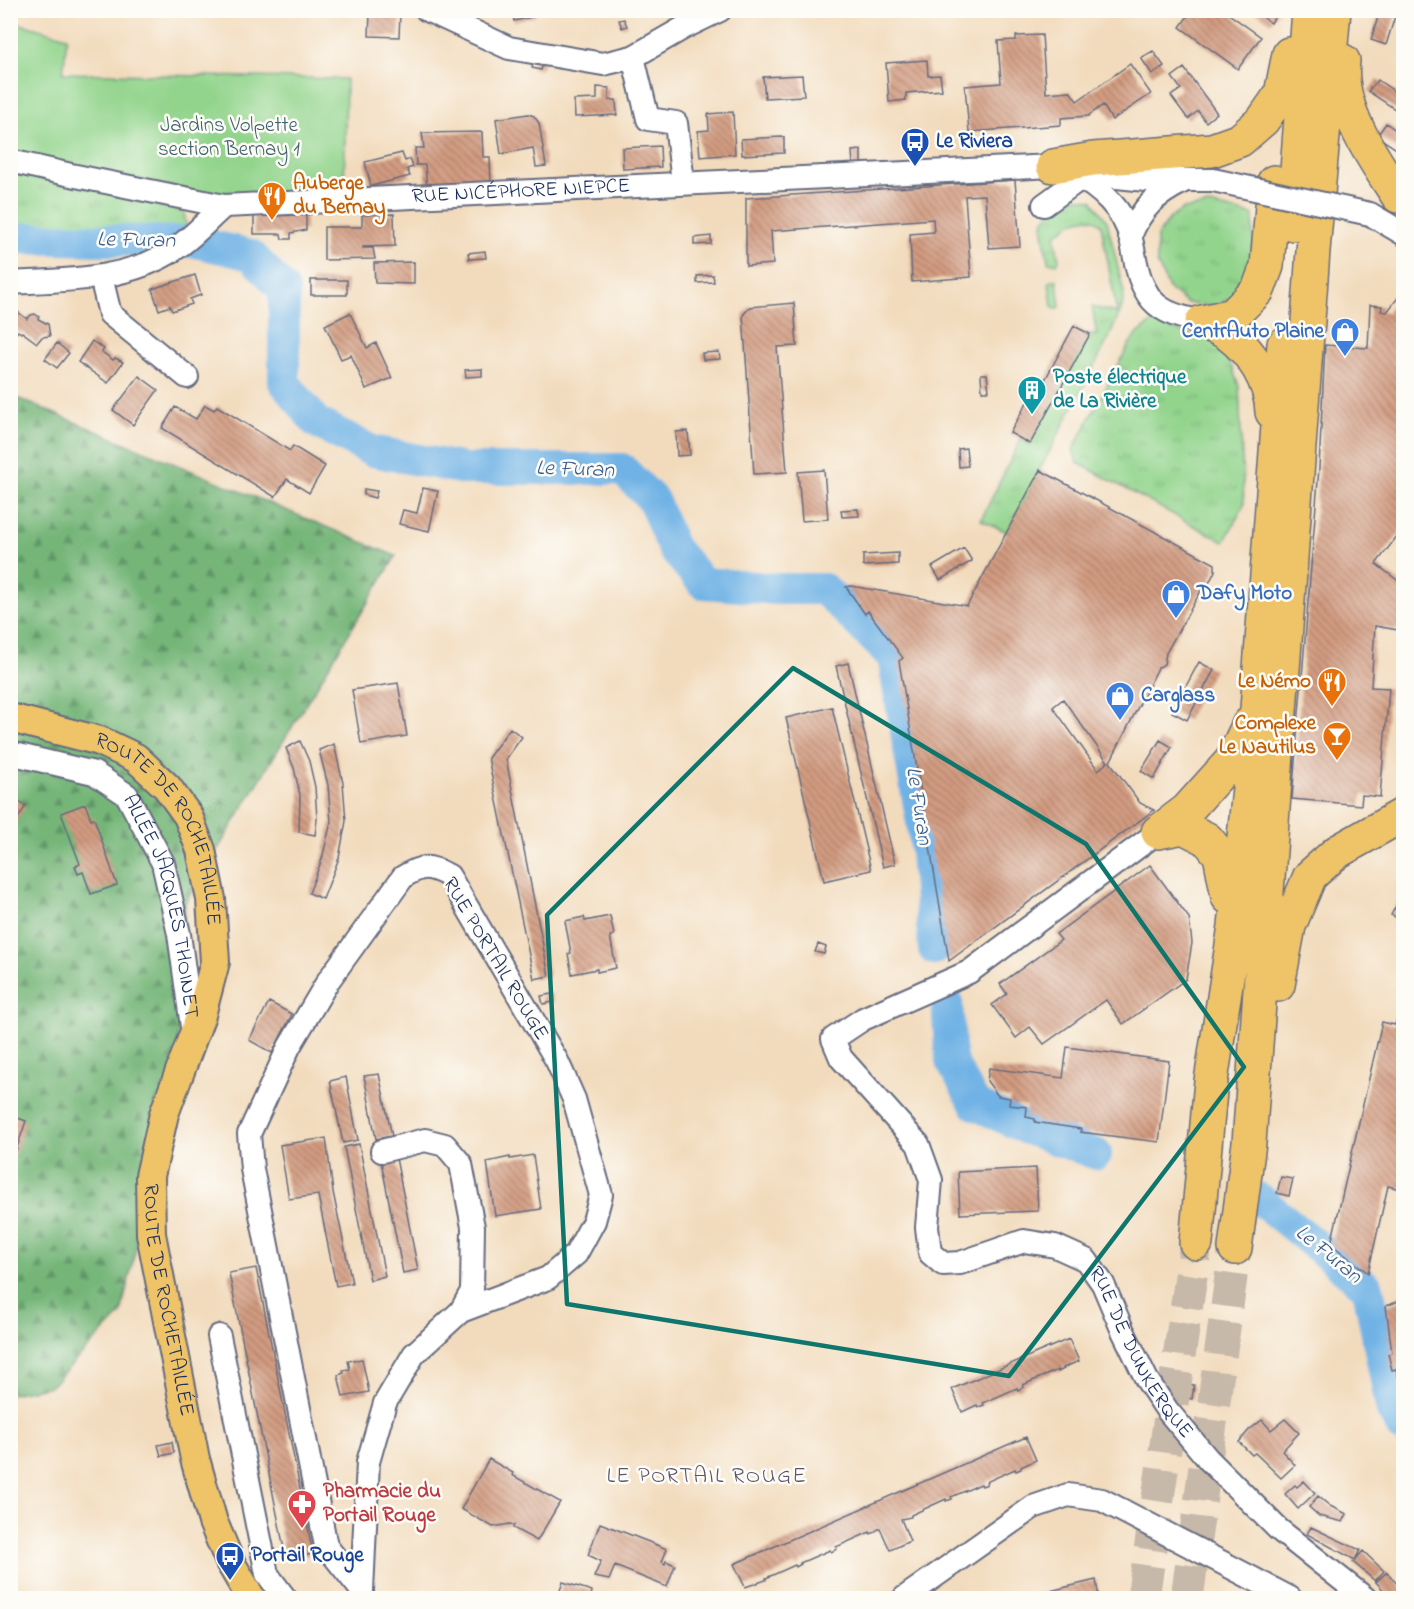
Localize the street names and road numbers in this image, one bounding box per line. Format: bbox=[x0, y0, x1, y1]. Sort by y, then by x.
street label: RUE NICÉPHORE NIEPCE bbox=[411, 171, 631, 212]
street label: ROUTE DE ROCHETAILLÉE bbox=[89, 725, 228, 926]
street label: ALLÉE JACQUES THOINET bbox=[114, 789, 206, 1020]
street label: RUE PORTAIL ROUGE bbox=[434, 872, 556, 1046]
street label: ROUTE DE ROCHETAILLÉE bbox=[135, 1183, 201, 1419]
street label: RUE DE DUNKERQUE bbox=[1080, 1260, 1200, 1445]

